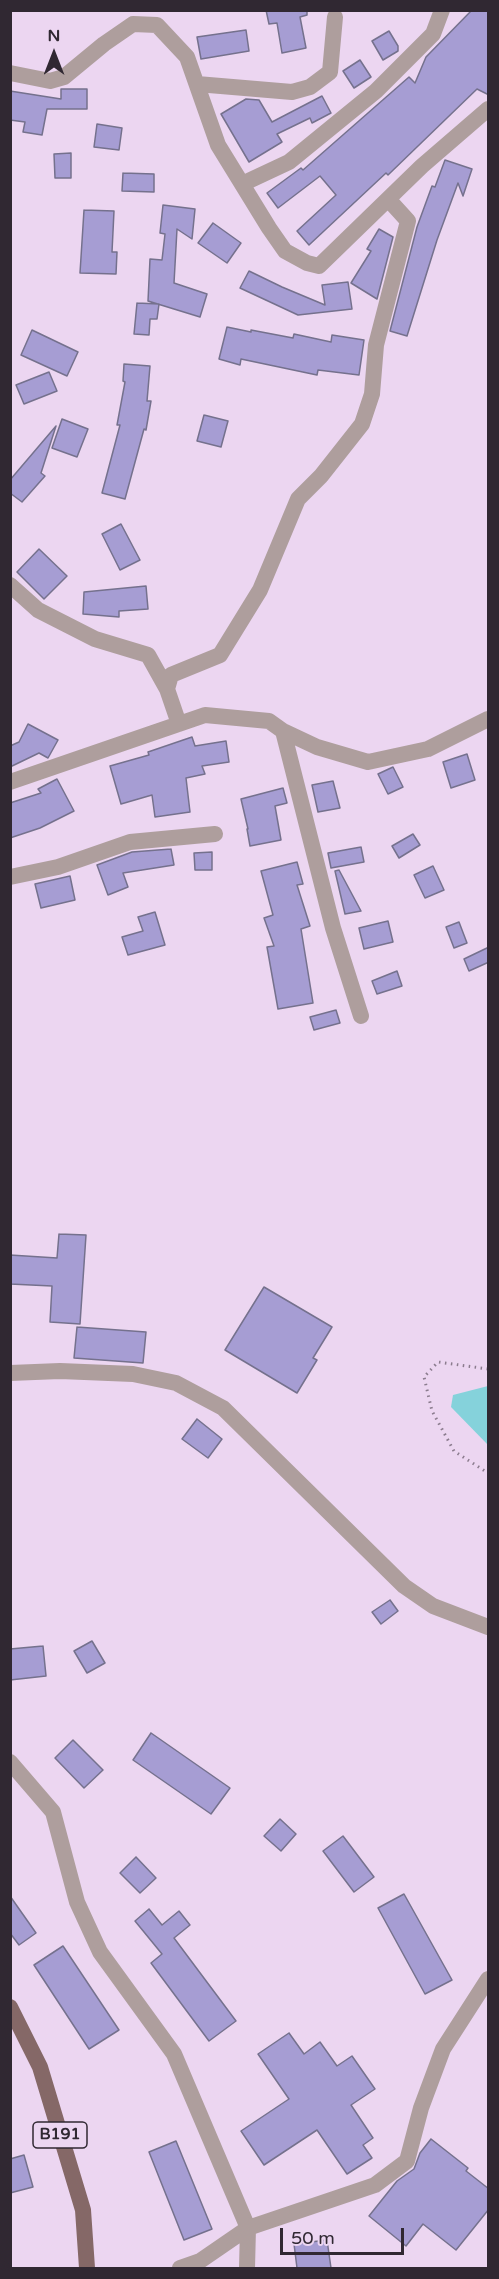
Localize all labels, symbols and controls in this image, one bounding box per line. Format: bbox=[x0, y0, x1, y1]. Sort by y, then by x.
north arrow bbox=[24, 24, 84, 84]
text: N bbox=[48, 26, 60, 46]
road number: B191 bbox=[33, 2122, 87, 2148]
scale bar bbox=[283, 2216, 408, 2254]
text: 50 m bbox=[291, 2227, 335, 2249]

